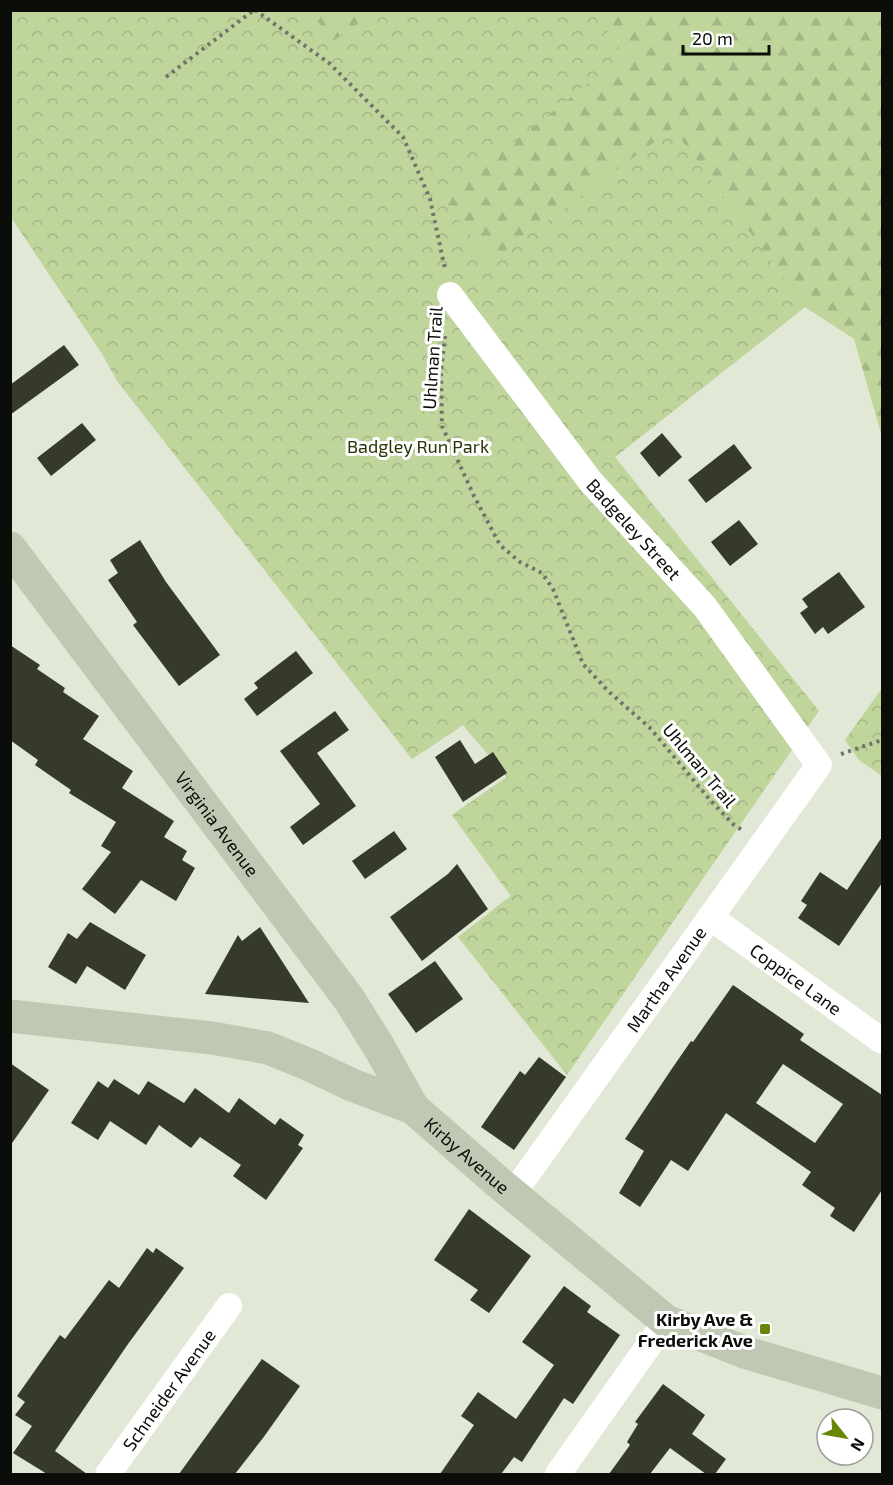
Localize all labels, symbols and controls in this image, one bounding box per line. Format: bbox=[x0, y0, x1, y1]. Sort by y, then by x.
scale bar bbox=[683, 18, 768, 56]
text: 20 m bbox=[692, 27, 733, 49]
street label: Uhlman Trail bbox=[417, 305, 447, 410]
park label: Badgley Run Park bbox=[347, 435, 489, 457]
street label: Badgeley Street bbox=[582, 474, 686, 584]
street label: Uhlman Trail bbox=[658, 718, 742, 812]
street label: Virginia Avenue bbox=[171, 767, 264, 881]
street label: Martha Avenue bbox=[621, 922, 711, 1036]
street label: Coppice Lane bbox=[746, 939, 846, 1019]
street label: Kirby Avenue bbox=[420, 1112, 514, 1198]
place label: Kirby Ave & Frederick Ave bbox=[638, 1308, 753, 1351]
marker: Kirby Ave & Frederick Ave bbox=[758, 1322, 772, 1336]
street label: Schneider Avenue bbox=[118, 1324, 220, 1455]
north arrow bbox=[815, 1407, 875, 1467]
text: N bbox=[847, 1435, 869, 1455]

